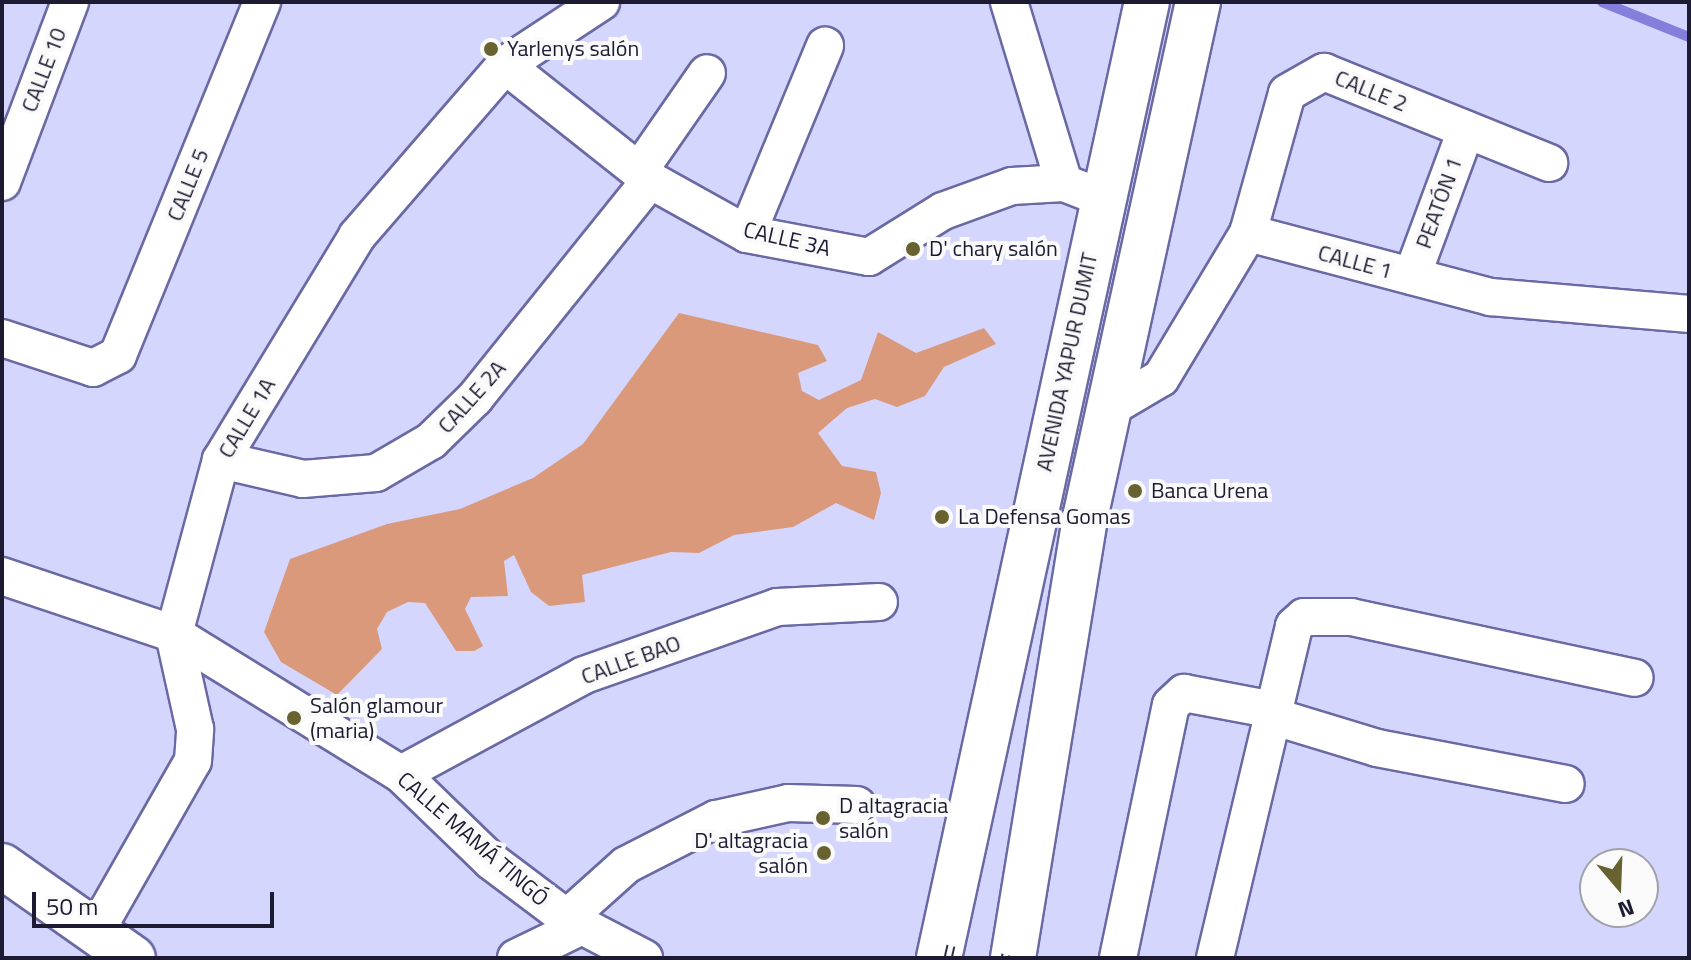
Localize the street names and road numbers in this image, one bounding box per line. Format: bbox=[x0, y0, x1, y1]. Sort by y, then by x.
street label: CALLE 10 bbox=[16, 24, 72, 116]
street label: CALLE 2 bbox=[1331, 65, 1411, 117]
street label: CALLE 5 bbox=[162, 145, 214, 225]
street label: PEATÓN 1 bbox=[1410, 154, 1468, 252]
street label: CALLE 3A bbox=[741, 216, 833, 262]
street label: CALLE 1 bbox=[1315, 239, 1395, 285]
street label: AVENIDA YAPUR DUMIT bbox=[1031, 250, 1103, 474]
street label: CALLE 2A bbox=[433, 355, 511, 439]
street label: CALLE 1A bbox=[213, 373, 281, 463]
street label: CALLE BAO bbox=[578, 630, 684, 690]
street label: CALLE MAMÁ TINGÓ bbox=[392, 766, 554, 912]

